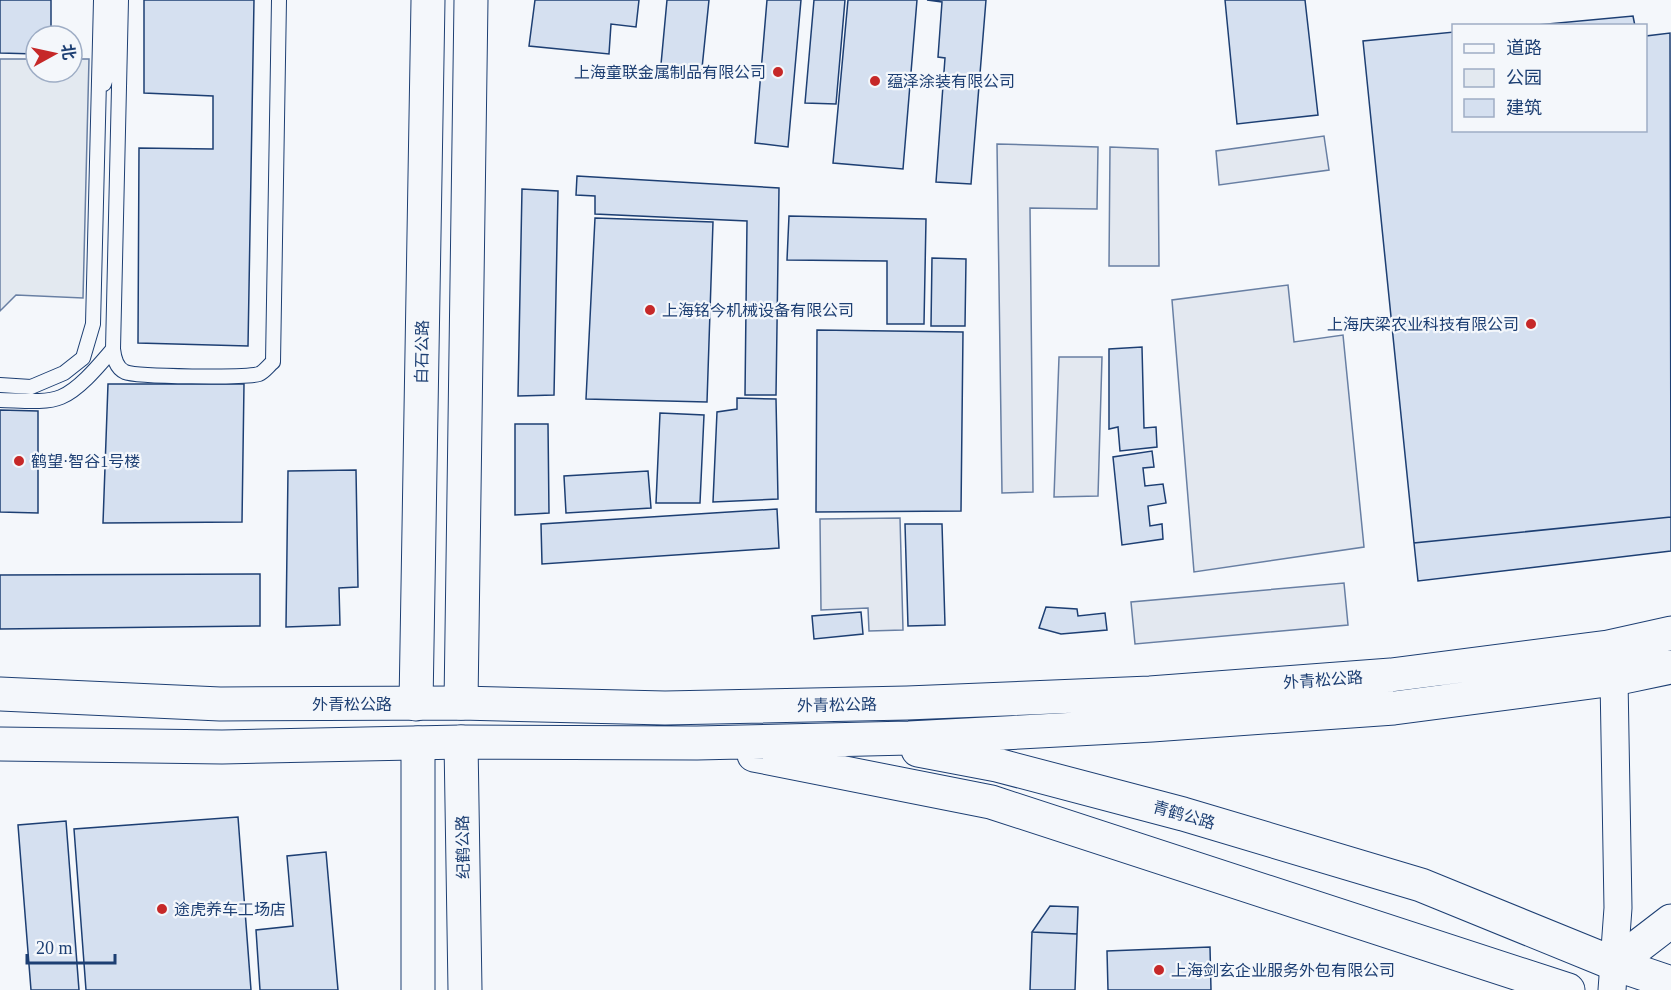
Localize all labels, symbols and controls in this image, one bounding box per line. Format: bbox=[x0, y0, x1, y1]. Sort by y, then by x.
north arrow bbox=[24, 24, 84, 84]
legend bbox=[1452, 24, 1647, 132]
text: 道路 bbox=[1506, 38, 1542, 58]
text: 北 bbox=[59, 43, 78, 61]
place label: 上海童联金属制品有限公司 bbox=[574, 64, 766, 81]
marker: 上海童联金属制品有限公司 bbox=[771, 65, 785, 79]
text: 公园 bbox=[1506, 68, 1542, 88]
place label: 蕴泽涂装有限公司 bbox=[887, 73, 1015, 90]
marker: 蕴泽涂装有限公司 bbox=[868, 74, 882, 88]
text: 建筑 bbox=[1506, 98, 1542, 118]
place label: 上海铭今机械设备有限公司 bbox=[662, 302, 854, 319]
marker: 上海铭今机械设备有限公司 bbox=[643, 303, 657, 317]
place label: 上海庆梁农业科技有限公司 bbox=[1327, 316, 1519, 333]
marker: 上海庆梁农业科技有限公司 bbox=[1524, 317, 1538, 331]
street label: 白石公路 bbox=[413, 320, 431, 384]
place label: 鹤望·智谷1号楼 bbox=[31, 453, 140, 470]
marker: 鹤望·智谷1号楼 bbox=[12, 454, 26, 468]
street label: 外青松公路 bbox=[1282, 669, 1364, 691]
street label: 外青松公路 bbox=[312, 696, 392, 713]
street label: 外青松公路 bbox=[797, 696, 877, 714]
street label: 青鹤公路 bbox=[1151, 798, 1217, 832]
street label: 纪鹤公路 bbox=[454, 815, 472, 879]
place label: 途虎养车工场店 bbox=[174, 901, 286, 918]
marker: 途虎养车工场店 bbox=[155, 902, 169, 916]
scale bar bbox=[27, 927, 116, 965]
text: 20 m bbox=[36, 938, 73, 958]
place label: 上海剑玄企业服务外包有限公司 bbox=[1171, 962, 1395, 979]
marker: 上海剑玄企业服务外包有限公司 bbox=[1152, 963, 1166, 977]

